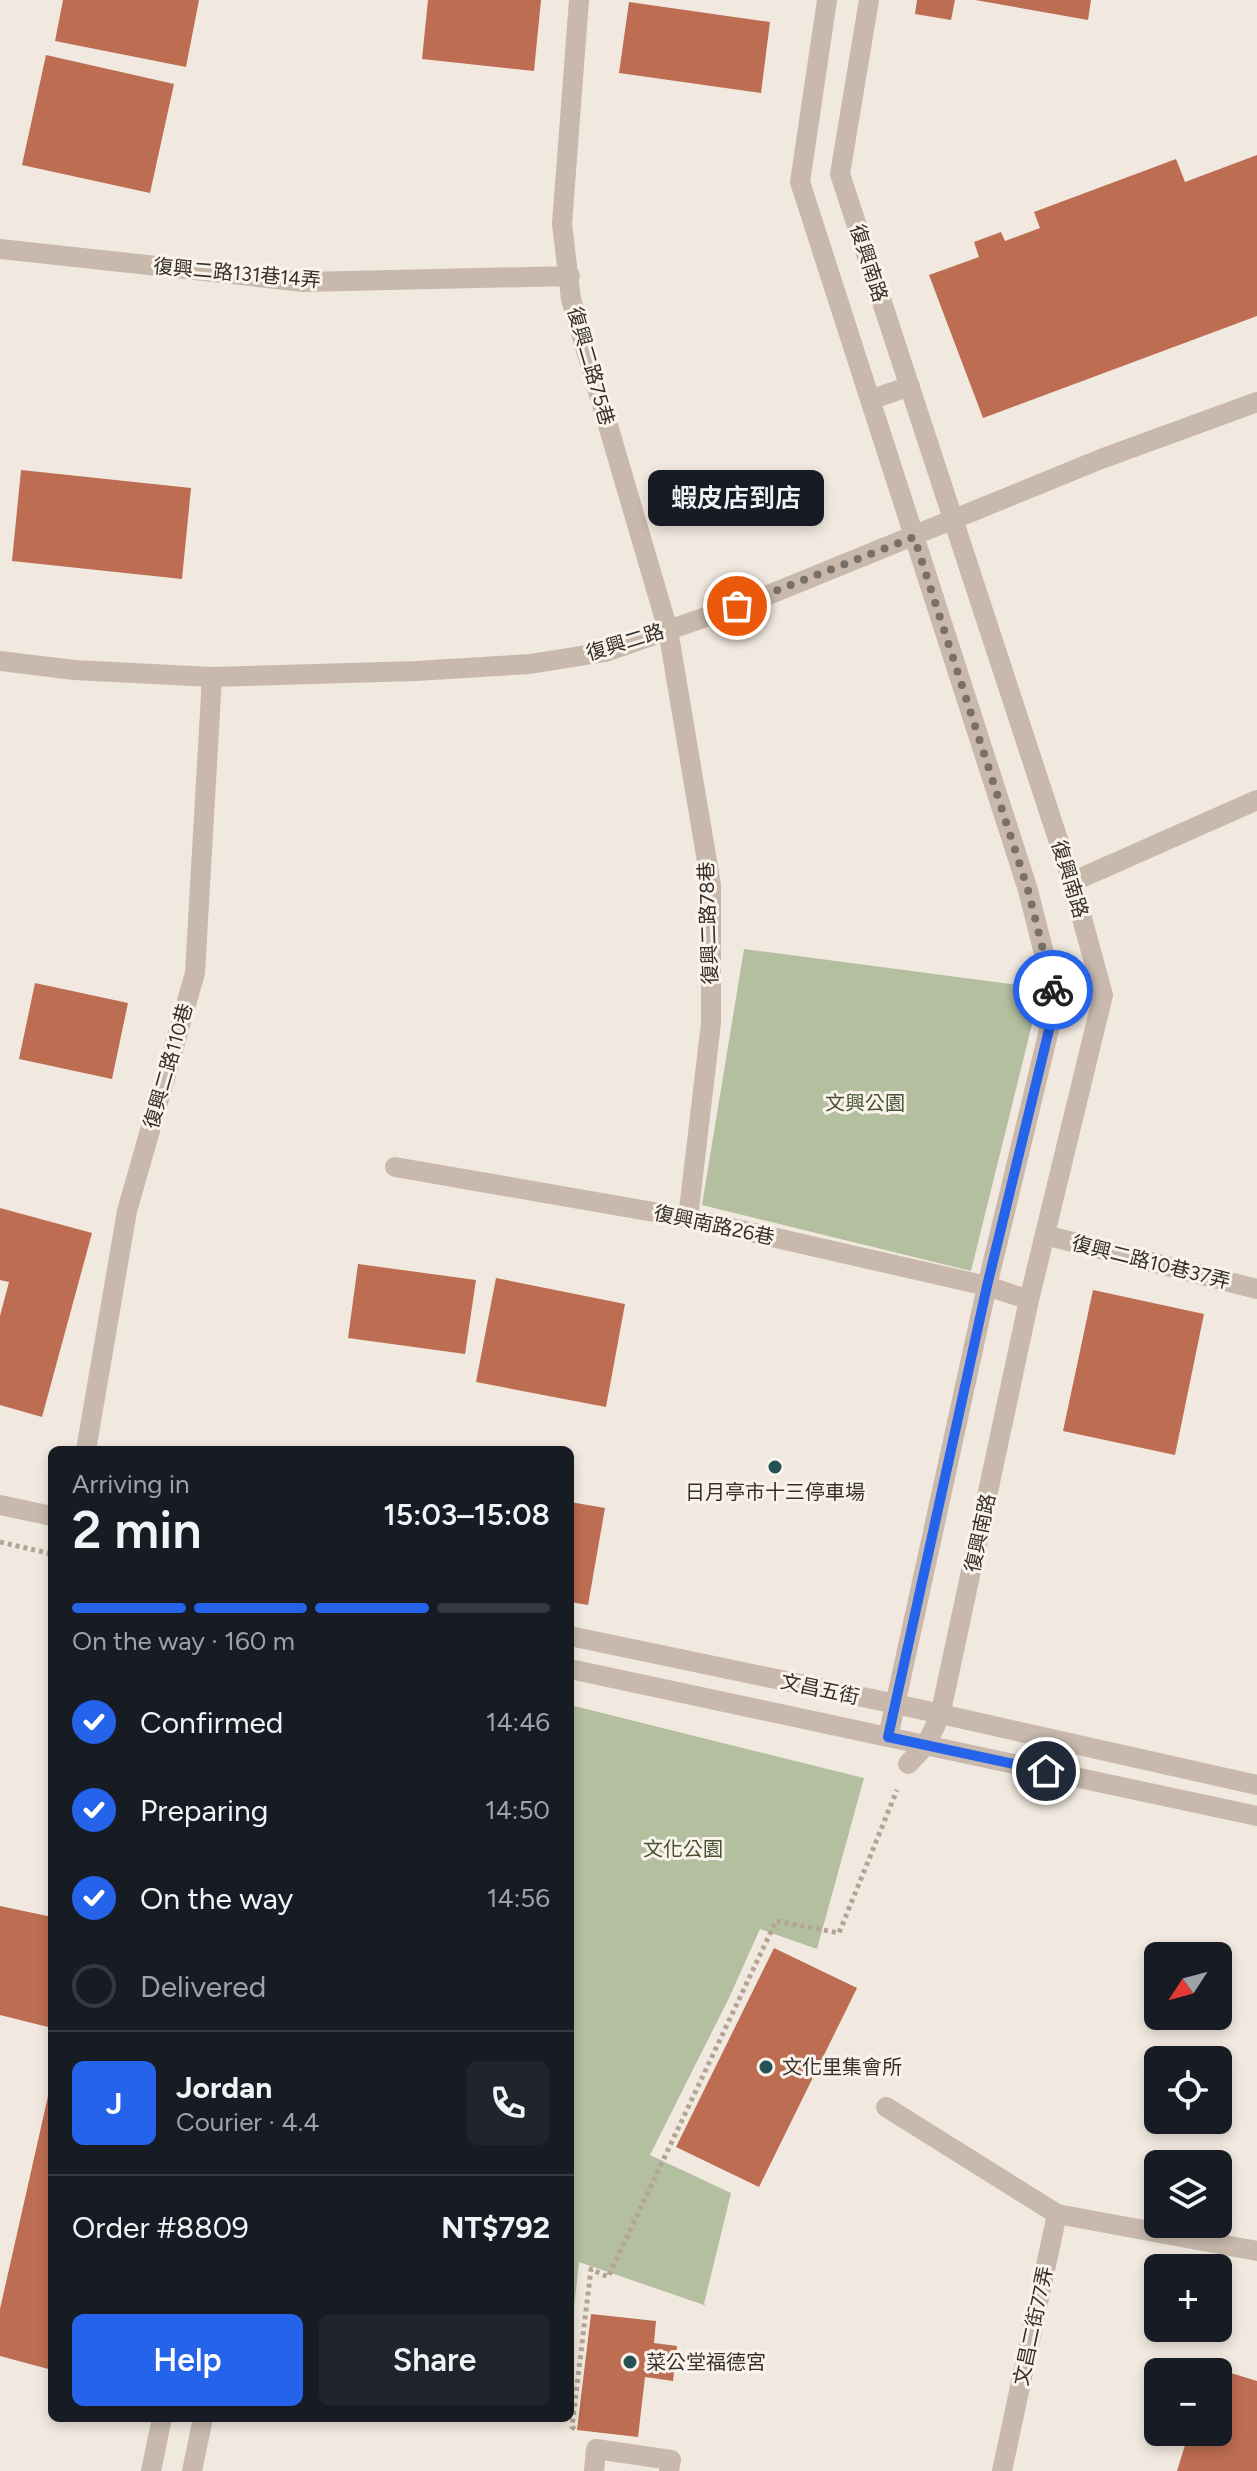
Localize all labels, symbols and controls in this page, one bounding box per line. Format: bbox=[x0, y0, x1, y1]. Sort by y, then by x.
street label: 復興南路 bbox=[845, 221, 893, 305]
street label: 復興二路131巷14弄 bbox=[152, 254, 322, 292]
street label: 復興二路75巷 bbox=[563, 304, 619, 428]
callout: 蝦皮店到店 bbox=[649, 470, 825, 526]
text: 蝦皮店到店 bbox=[671, 482, 801, 514]
pin bbox=[703, 572, 771, 640]
icon: bag bbox=[715, 584, 759, 628]
street label: 復興二路 bbox=[583, 619, 667, 665]
street label: 復興南路 bbox=[1047, 837, 1093, 921]
street label: 復興二路78巷 bbox=[694, 861, 722, 985]
courier bbox=[1013, 950, 1093, 1030]
icon: bike bbox=[1031, 968, 1075, 1012]
street label: 復興二路110巷 bbox=[139, 1001, 197, 1131]
park label: 文興公園 bbox=[825, 1091, 905, 1115]
street label: 復興南路26巷 bbox=[652, 1201, 776, 1249]
street label: 復興二路10巷37弄 bbox=[1069, 1231, 1233, 1293]
marker: 日月亭市十三停車場 bbox=[766, 1458, 784, 1476]
text: Arriving in bbox=[72, 1468, 190, 1500]
place label: 日月亭市十三停車場 bbox=[685, 1480, 865, 1504]
street label: 復興南路 bbox=[960, 1491, 1000, 1575]
text: 15:03–15:08 bbox=[383, 1496, 550, 1533]
text: 2 min bbox=[72, 1499, 201, 1561]
text: On the way · 160 m bbox=[72, 1625, 295, 1657]
street label: 文昌五街 bbox=[778, 1669, 862, 1709]
icon: check bbox=[72, 1700, 116, 1744]
text: Confirmed bbox=[140, 1704, 283, 1741]
text: 14:46 bbox=[486, 1706, 550, 1738]
pin bbox=[1012, 1737, 1080, 1805]
icon: home bbox=[1024, 1749, 1068, 1793]
icon: check bbox=[72, 1788, 116, 1832]
text: Preparing bbox=[140, 1792, 268, 1829]
text: 14:50 bbox=[485, 1794, 550, 1826]
park label: 文化公園 bbox=[643, 1837, 723, 1861]
icon: check bbox=[72, 1876, 116, 1920]
text: On the way bbox=[140, 1880, 293, 1917]
text: 14:56 bbox=[487, 1882, 550, 1914]
north arrow bbox=[1144, 1942, 1232, 2030]
map controls bbox=[1144, 1942, 1232, 2446]
text: Delivered bbox=[140, 1968, 266, 2005]
button: locate bbox=[1144, 2046, 1232, 2134]
place label: 文化里集會所 bbox=[782, 2055, 902, 2079]
marker: 文化里集會所 bbox=[757, 2058, 775, 2076]
button: phone bbox=[466, 2061, 550, 2145]
text: Jordan bbox=[176, 2069, 272, 2106]
text: J bbox=[106, 2085, 122, 2122]
text: Courier · 4.4 bbox=[176, 2106, 319, 2138]
button: layers bbox=[1144, 2150, 1232, 2238]
text: Order #8809 bbox=[72, 2209, 249, 2246]
text: NT$792 bbox=[441, 2209, 550, 2246]
button: + bbox=[1144, 2254, 1232, 2342]
street label: 文昌二街77弄 bbox=[1009, 2264, 1057, 2388]
button: Help bbox=[72, 2314, 303, 2406]
button: Share bbox=[319, 2314, 550, 2406]
place label: 菜公堂福德宮 bbox=[646, 2350, 766, 2374]
marker: 菜公堂福德宮 bbox=[621, 2353, 639, 2371]
button: − bbox=[1144, 2358, 1232, 2446]

